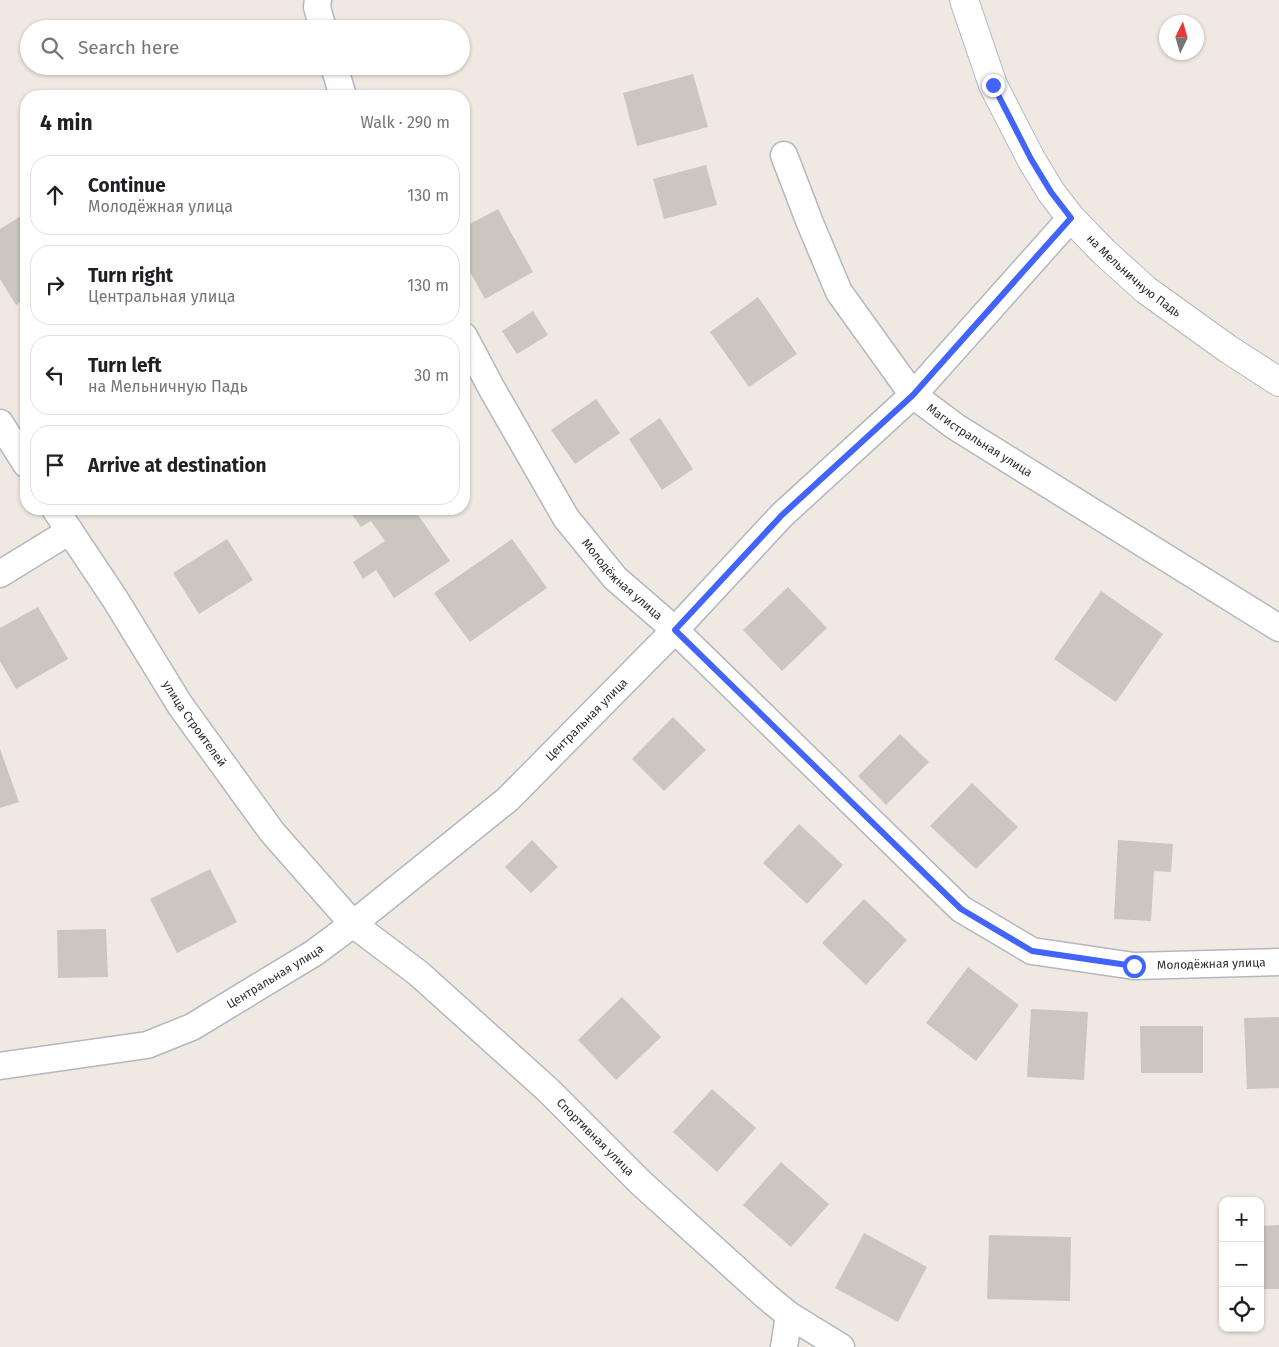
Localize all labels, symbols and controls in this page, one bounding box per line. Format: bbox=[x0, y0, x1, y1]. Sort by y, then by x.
north arrow bbox=[1159, 15, 1204, 60]
search box bbox=[20, 20, 470, 75]
icon: search bbox=[38, 34, 66, 62]
text: Search here bbox=[78, 36, 179, 59]
route end bbox=[982, 74, 1005, 97]
text: 4 min bbox=[40, 110, 93, 136]
text: Walk · 290 m bbox=[360, 113, 450, 132]
text: Continue bbox=[88, 174, 166, 197]
icon: ahead bbox=[41, 181, 69, 209]
text: 130 m bbox=[407, 186, 449, 205]
text: Молодёжная улица bbox=[88, 197, 233, 216]
street label: на Мельничную Падь bbox=[1084, 232, 1184, 320]
text: Turn right bbox=[88, 264, 173, 287]
icon: right bbox=[41, 271, 69, 299]
text: 130 m bbox=[407, 276, 449, 295]
text: Центральная улица bbox=[88, 287, 235, 306]
text: Turn left bbox=[88, 354, 162, 377]
icon: left bbox=[41, 361, 69, 389]
text: 30 m bbox=[414, 366, 449, 385]
text: на Мельничную Падь bbox=[88, 377, 248, 396]
street label: Магистральная улица bbox=[924, 401, 1035, 480]
icon: arrive bbox=[41, 451, 69, 479]
text: Arrive at destination bbox=[88, 454, 267, 477]
street label: Молодёжная улица bbox=[579, 536, 665, 623]
street label: Центральная улица bbox=[543, 675, 630, 764]
street label: улица Строителей bbox=[160, 678, 229, 769]
street label: Центральная улица bbox=[224, 942, 326, 1011]
route start bbox=[1123, 955, 1146, 978]
street label: Молодёжная улица bbox=[1157, 955, 1266, 972]
street label: Спортивная улица bbox=[554, 1096, 637, 1179]
map controls bbox=[1219, 1197, 1264, 1332]
button: + bbox=[1219, 1197, 1264, 1242]
button: − bbox=[1219, 1242, 1264, 1287]
button: locate bbox=[1219, 1287, 1264, 1332]

